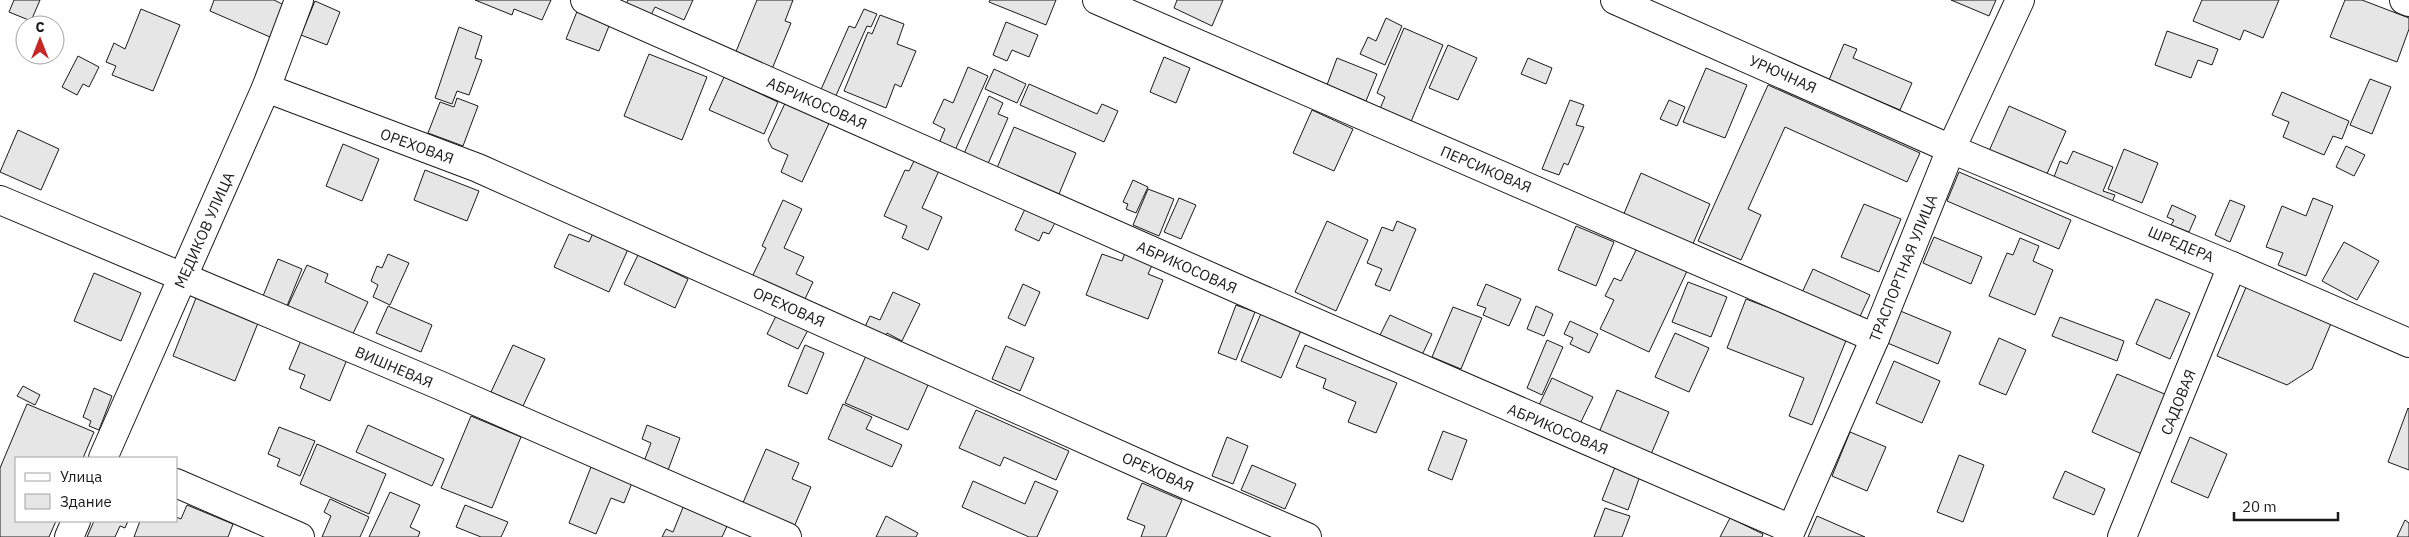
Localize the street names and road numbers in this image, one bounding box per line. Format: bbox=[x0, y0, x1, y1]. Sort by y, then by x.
street label: УРЮЧНАЯ bbox=[1746, 51, 1820, 97]
street label: АБРИКОСОВАЯ bbox=[764, 72, 870, 134]
street label: ОРЕХОВАЯ bbox=[378, 124, 456, 168]
street label: ПЕРСИКОВАЯ bbox=[1438, 141, 1534, 197]
street label: МЕДИКОВ УЛИЦА bbox=[170, 168, 238, 291]
street label: ТРАСПОРТНАЯ УЛИЦА bbox=[1865, 191, 1941, 345]
street label: ШРЕДЕРА bbox=[2145, 222, 2217, 267]
street label: АБРИКОСОВАЯ bbox=[1134, 236, 1240, 298]
street label: ОРЕХОВАЯ bbox=[750, 283, 828, 331]
street label: ВИШНЕВАЯ bbox=[352, 342, 436, 392]
street label: САДОВАЯ bbox=[2156, 366, 2200, 438]
street label: АБРИКОСОВАЯ bbox=[1505, 399, 1611, 459]
street label: ОРЕХОВАЯ bbox=[1119, 448, 1197, 496]

